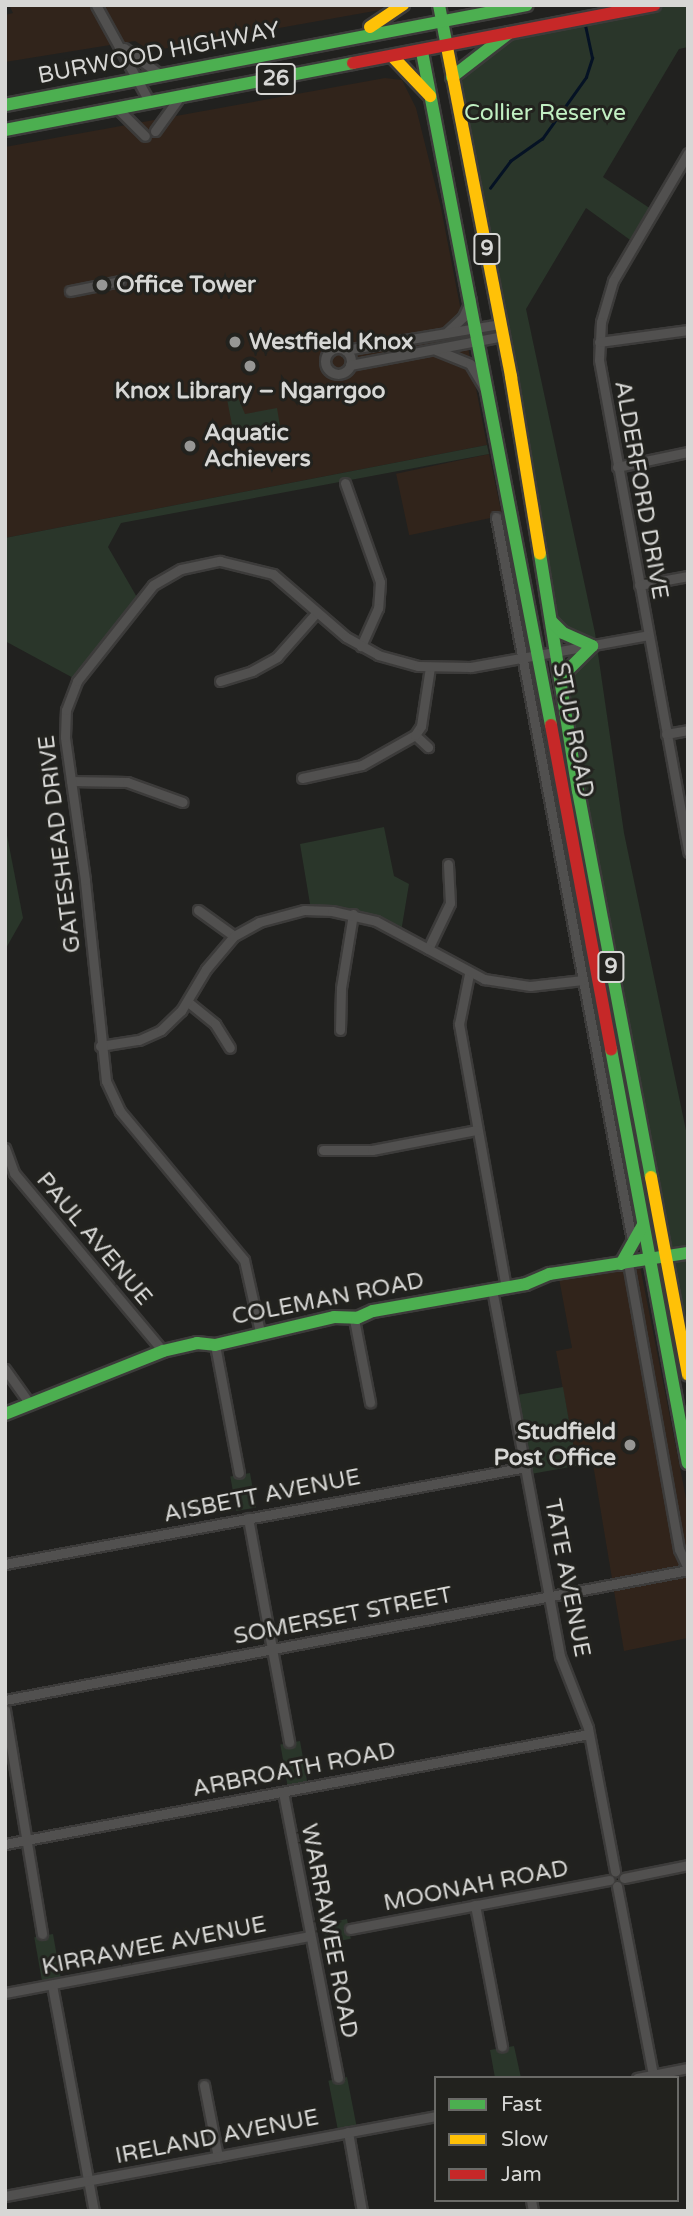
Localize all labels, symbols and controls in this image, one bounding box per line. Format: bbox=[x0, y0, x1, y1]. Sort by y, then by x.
street label: BURWOOD HIGHWAY bbox=[36, 16, 282, 90]
road number: 26 bbox=[255, 62, 297, 96]
park label: Collier Reserve bbox=[464, 99, 626, 127]
road number: 9 bbox=[473, 232, 501, 266]
place label: Office Tower bbox=[116, 271, 256, 299]
marker: Office Tower bbox=[94, 277, 110, 293]
place label: Westfield Knox bbox=[249, 328, 413, 356]
marker: Westfield Knox bbox=[227, 334, 243, 350]
marker: Knox Library – Ngarrgoo bbox=[242, 358, 258, 374]
place label: Knox Library – Ngarrgoo bbox=[115, 377, 385, 405]
street label: ALDERFORD DRIVE bbox=[608, 379, 674, 601]
place label: Aquatic Achievers bbox=[204, 419, 311, 473]
marker: Aquatic Achievers bbox=[182, 438, 198, 454]
street label: STUD ROAD bbox=[546, 660, 600, 800]
street label: GATESHEAD DRIVE bbox=[33, 733, 87, 955]
road number: 9 bbox=[597, 950, 625, 984]
street label: PAUL AVENUE bbox=[30, 1167, 158, 1311]
street label: COLEMAN ROAD bbox=[230, 1267, 426, 1331]
place label: Studfield Post Office bbox=[494, 1418, 616, 1472]
marker: Studfield Post Office bbox=[622, 1437, 638, 1453]
street label: AISBETT AVENUE bbox=[161, 1463, 363, 1529]
street label: TATE AVENUE bbox=[538, 1497, 596, 1659]
street label: SOMERSET STREET bbox=[231, 1581, 455, 1651]
street label: ARBROATH ROAD bbox=[190, 1737, 398, 1803]
street label: WARRAWEE ROAD bbox=[295, 1821, 363, 2041]
street label: MOONAH ROAD bbox=[381, 1855, 571, 1917]
street label: KIRRAWEE AVENUE bbox=[40, 1911, 268, 1981]
legend bbox=[434, 2076, 679, 2202]
text: Fast bbox=[501, 2092, 542, 2117]
street label: IRELAND AVENUE bbox=[113, 2104, 321, 2170]
text: Slow bbox=[501, 2127, 548, 2152]
text: Jam bbox=[501, 2162, 542, 2187]

